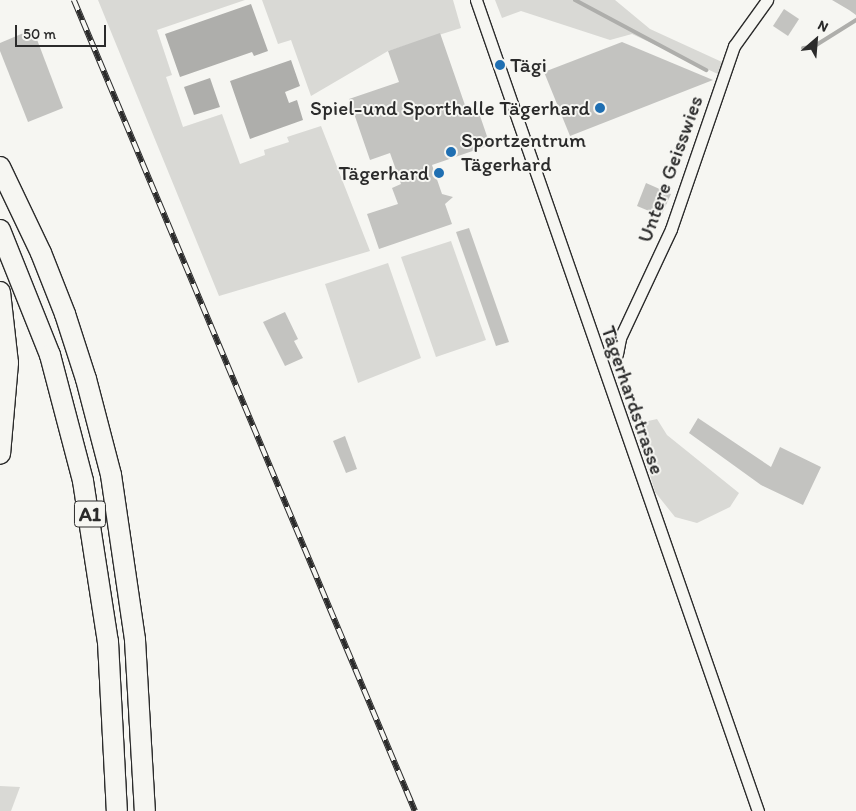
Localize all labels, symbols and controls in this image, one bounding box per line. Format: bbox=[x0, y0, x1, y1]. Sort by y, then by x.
scale bar bbox=[18, 15, 109, 47]
north arrow bbox=[791, 15, 841, 65]
text: N bbox=[815, 16, 831, 36]
text: 50 m bbox=[23, 25, 56, 43]
place label: Tägi bbox=[510, 52, 547, 78]
marker: Tägi bbox=[494, 59, 506, 71]
street label: Untere Geisswies bbox=[632, 92, 708, 246]
place label: Spiel-und Sporthalle Tägerhard bbox=[309, 95, 590, 121]
marker: Spiel-und Sporthalle Tägerhard bbox=[594, 102, 606, 114]
place label: Sportzentrum Tägerhard bbox=[461, 127, 586, 177]
marker: Sportzentrum Tägerhard bbox=[445, 146, 457, 158]
place label: Tägerhard bbox=[339, 160, 429, 186]
marker: Tägerhard bbox=[433, 167, 445, 179]
street label: Tägerhardstrasse bbox=[596, 322, 670, 478]
road number: A1 bbox=[74, 496, 106, 532]

